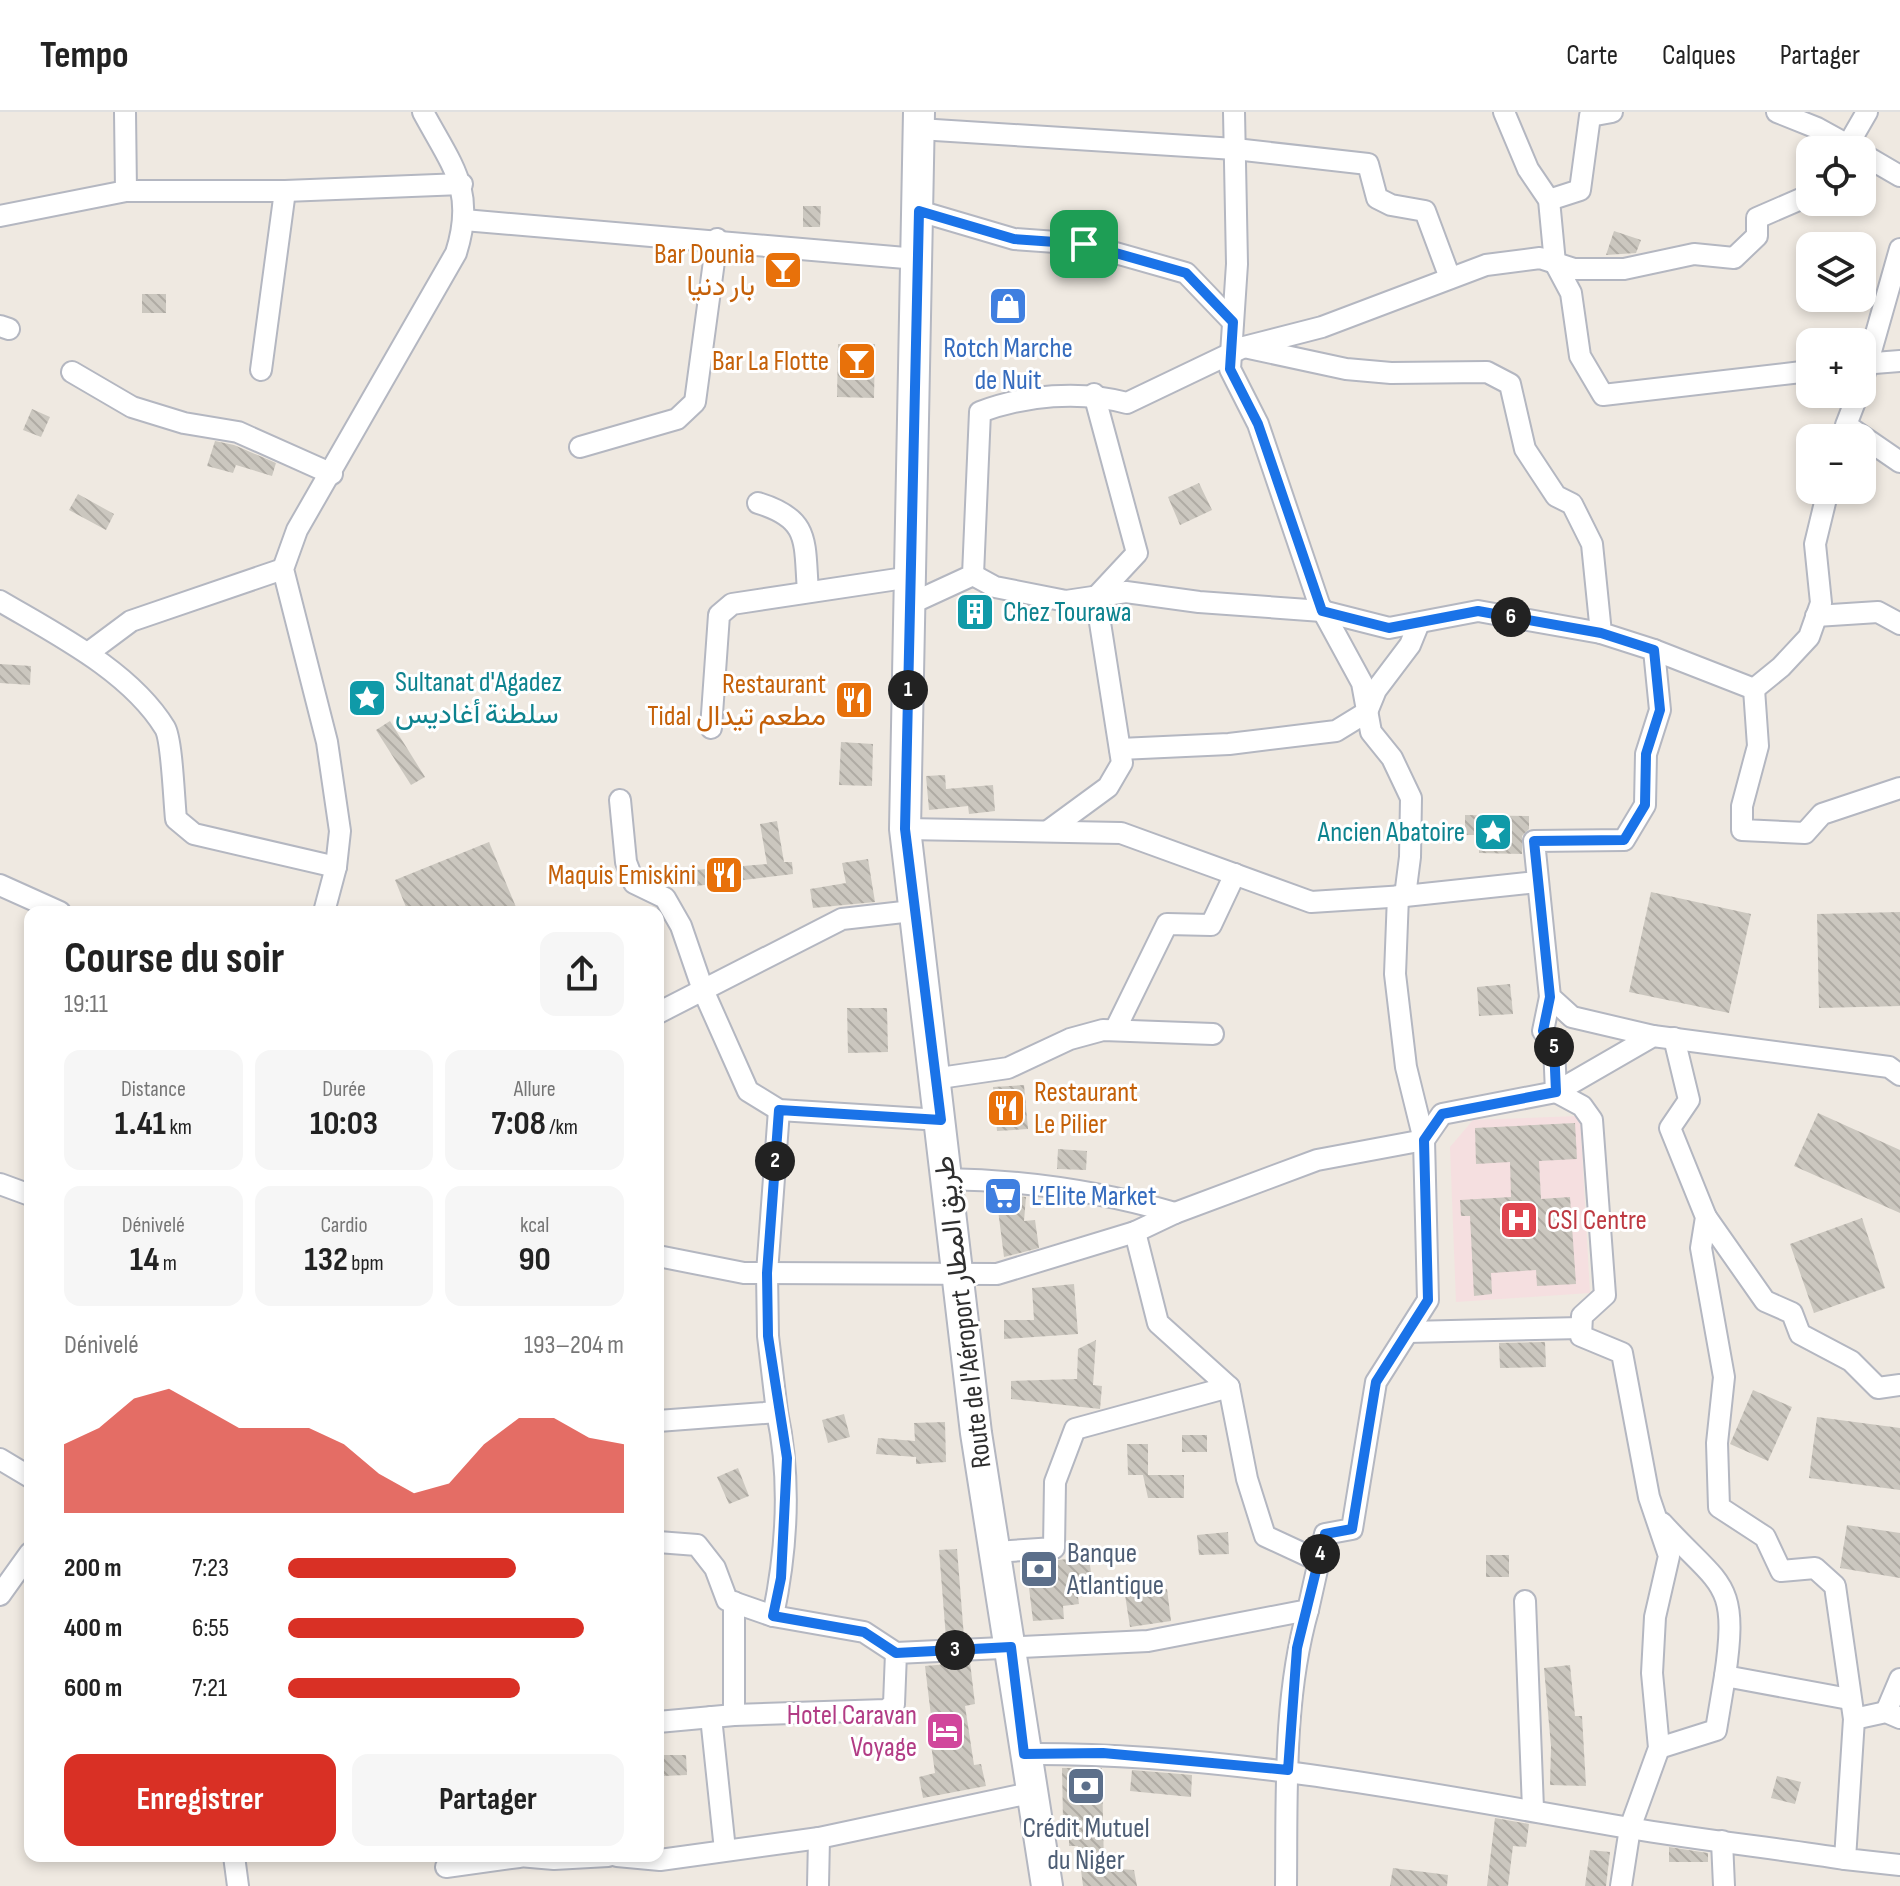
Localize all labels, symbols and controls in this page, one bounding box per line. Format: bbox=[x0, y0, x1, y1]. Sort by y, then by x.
text: Tempo bbox=[40, 33, 129, 78]
text: Carte bbox=[1566, 39, 1618, 72]
text: Calques bbox=[1662, 39, 1736, 72]
text: Partager bbox=[1780, 39, 1860, 72]
map controls bbox=[1796, 136, 1876, 504]
button: locate bbox=[1796, 136, 1876, 216]
pin bbox=[1050, 210, 1118, 278]
icon: arrive bbox=[1062, 222, 1106, 266]
button: layers bbox=[1796, 232, 1876, 312]
place label: Bar Dounia بار دنيا bbox=[654, 238, 755, 303]
bar icon: Bar Dounia بار دنيا bbox=[762, 249, 804, 291]
shop icon: Rotch Marche de Nuit bbox=[987, 285, 1029, 327]
button: + bbox=[1796, 328, 1876, 408]
place label: Rotch Marche de Nuit bbox=[943, 332, 1073, 397]
bar icon: Bar La Flotte bbox=[836, 340, 878, 382]
place label: Bar La Flotte bbox=[712, 345, 829, 378]
button: − bbox=[1796, 424, 1876, 504]
building icon: Chez Tourawa bbox=[954, 591, 996, 633]
place label: Chez Tourawa bbox=[1003, 596, 1132, 629]
pin: 6 bbox=[1491, 597, 1531, 637]
text: 6 bbox=[1506, 603, 1516, 630]
place label: Sultanat d'Agadez سلطنة أغاديس bbox=[395, 666, 562, 731]
place label: Restaurant Tidal مطعم تيدال bbox=[647, 668, 826, 734]
pin: 1 bbox=[888, 670, 928, 710]
text: 1 bbox=[904, 676, 912, 703]
place icon: Sultanat d'Agadez سلطنة أغاديس bbox=[346, 677, 388, 719]
restaurant icon: Restaurant Tidal مطعم تيدال bbox=[833, 679, 875, 721]
place icon: Ancien Abatoire bbox=[1472, 811, 1514, 853]
place label: Ancien Abatoire bbox=[1317, 816, 1465, 849]
restaurant icon: Maquis Emiskini bbox=[703, 854, 745, 896]
place label: Maquis Emiskini bbox=[548, 859, 696, 892]
text: Course du soir bbox=[64, 932, 284, 985]
button: share bbox=[540, 932, 624, 1016]
text: 19:11 bbox=[64, 989, 108, 1020]
pin: 5 bbox=[1534, 1027, 1574, 1067]
text: 5 bbox=[1549, 1033, 1559, 1060]
text: Distance bbox=[121, 1076, 186, 1103]
text: Durée bbox=[322, 1076, 366, 1103]
text: Allure bbox=[514, 1076, 556, 1103]
place label: Restaurant Le Pilier bbox=[1034, 1076, 1138, 1141]
restaurant icon: Restaurant Le Pilier bbox=[985, 1087, 1027, 1129]
text: 1.41 bbox=[115, 1103, 166, 1144]
text: 10:03 bbox=[310, 1103, 378, 1144]
text: 7:08 bbox=[491, 1103, 546, 1144]
text: km bbox=[166, 1114, 192, 1141]
text: /km bbox=[546, 1114, 578, 1141]
pin: 2 bbox=[755, 1141, 795, 1181]
text: 2 bbox=[770, 1147, 780, 1174]
street label: Route de l'Aéroport طريق المطار bbox=[927, 1154, 999, 1470]
supermarket icon: L’Elite Market bbox=[982, 1175, 1024, 1217]
place label: L’Elite Market bbox=[1031, 1180, 1156, 1213]
hospital icon: CSI Centre bbox=[1498, 1199, 1540, 1241]
place label: CSI Centre bbox=[1547, 1204, 1647, 1237]
text: Dénivelé bbox=[122, 1212, 185, 1239]
text: Cardio bbox=[320, 1212, 368, 1239]
text: kcal bbox=[520, 1212, 549, 1239]
text: 14 bbox=[130, 1239, 159, 1280]
text: 132 bbox=[304, 1239, 348, 1280]
text: 90 bbox=[519, 1239, 551, 1280]
text: m bbox=[159, 1250, 177, 1277]
text: bpm bbox=[348, 1250, 384, 1277]
text: Dénivelé bbox=[64, 1330, 139, 1361]
text: 193–204 m bbox=[524, 1330, 624, 1361]
pin: 4 bbox=[1300, 1534, 1340, 1574]
place label: Banque Atlantique bbox=[1066, 1537, 1164, 1602]
text: 4 bbox=[1315, 1540, 1325, 1567]
bank icon: Banque Atlantique bbox=[1018, 1548, 1060, 1590]
text: 200 m bbox=[64, 1553, 121, 1584]
text: 7:23 bbox=[192, 1553, 229, 1584]
text: 400 m bbox=[64, 1613, 122, 1644]
text: 6:55 bbox=[192, 1613, 229, 1644]
pin: 3 bbox=[935, 1630, 975, 1670]
text: 3 bbox=[950, 1636, 960, 1663]
text: 600 m bbox=[64, 1673, 122, 1704]
text: 7:21 bbox=[192, 1673, 227, 1704]
place label: Hotel Caravan Voyage bbox=[787, 1699, 917, 1764]
hotel icon: Hotel Caravan Voyage bbox=[924, 1710, 966, 1752]
button: Enregistrer bbox=[64, 1754, 336, 1846]
button: Partager bbox=[352, 1754, 624, 1846]
bank icon: Crédit Mutuel du Niger bbox=[1065, 1765, 1107, 1807]
place label: Crédit Mutuel du Niger bbox=[1022, 1812, 1150, 1877]

